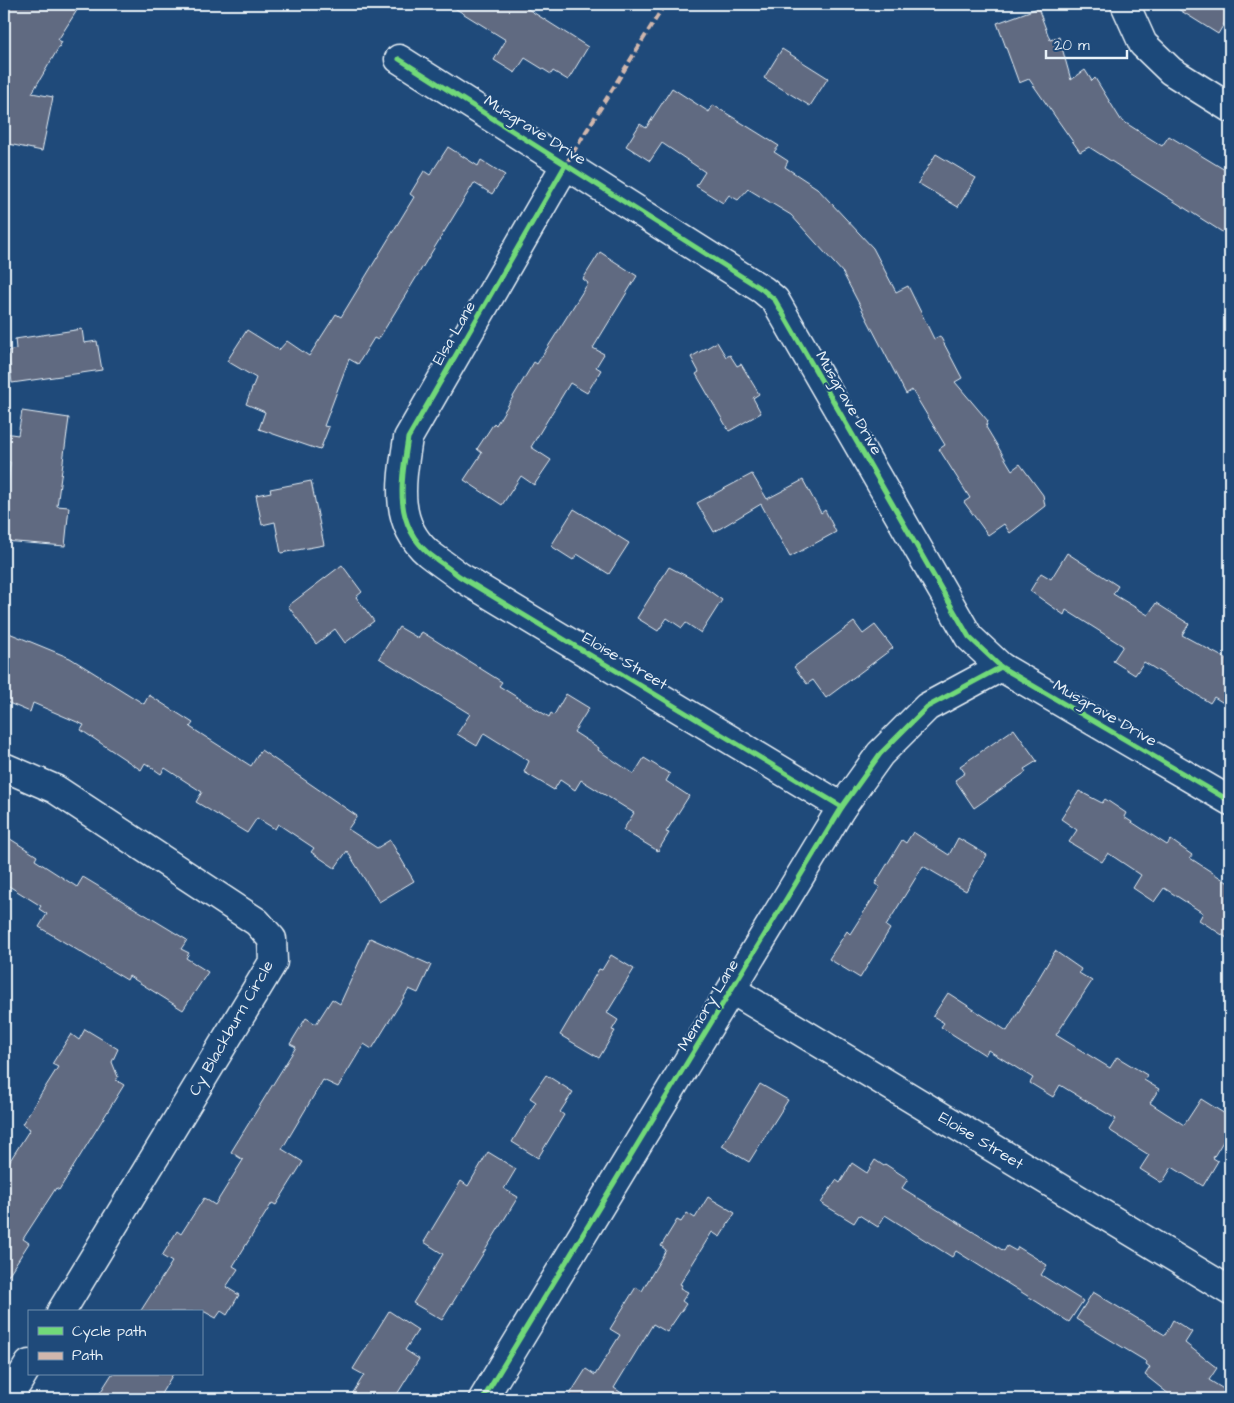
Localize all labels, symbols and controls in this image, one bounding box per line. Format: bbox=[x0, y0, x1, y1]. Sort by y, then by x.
scale bar bbox=[1046, 28, 1128, 60]
text: 20 m bbox=[1054, 35, 1090, 56]
street label: Musgrave Drive bbox=[479, 90, 591, 171]
street label: Elsa Lane bbox=[427, 297, 481, 369]
street label: Musgrave Drive bbox=[809, 347, 888, 460]
street label: Eloise Street bbox=[578, 627, 672, 695]
street label: Musgrave Drive bbox=[1049, 674, 1161, 753]
street label: Memory Lane bbox=[672, 955, 745, 1055]
street label: Cy Blackburn Circle bbox=[183, 956, 280, 1100]
street label: Eloise Street bbox=[934, 1106, 1028, 1175]
legend bbox=[28, 1310, 202, 1376]
text: Cycle path bbox=[72, 1321, 147, 1343]
text: Path bbox=[72, 1345, 103, 1366]

